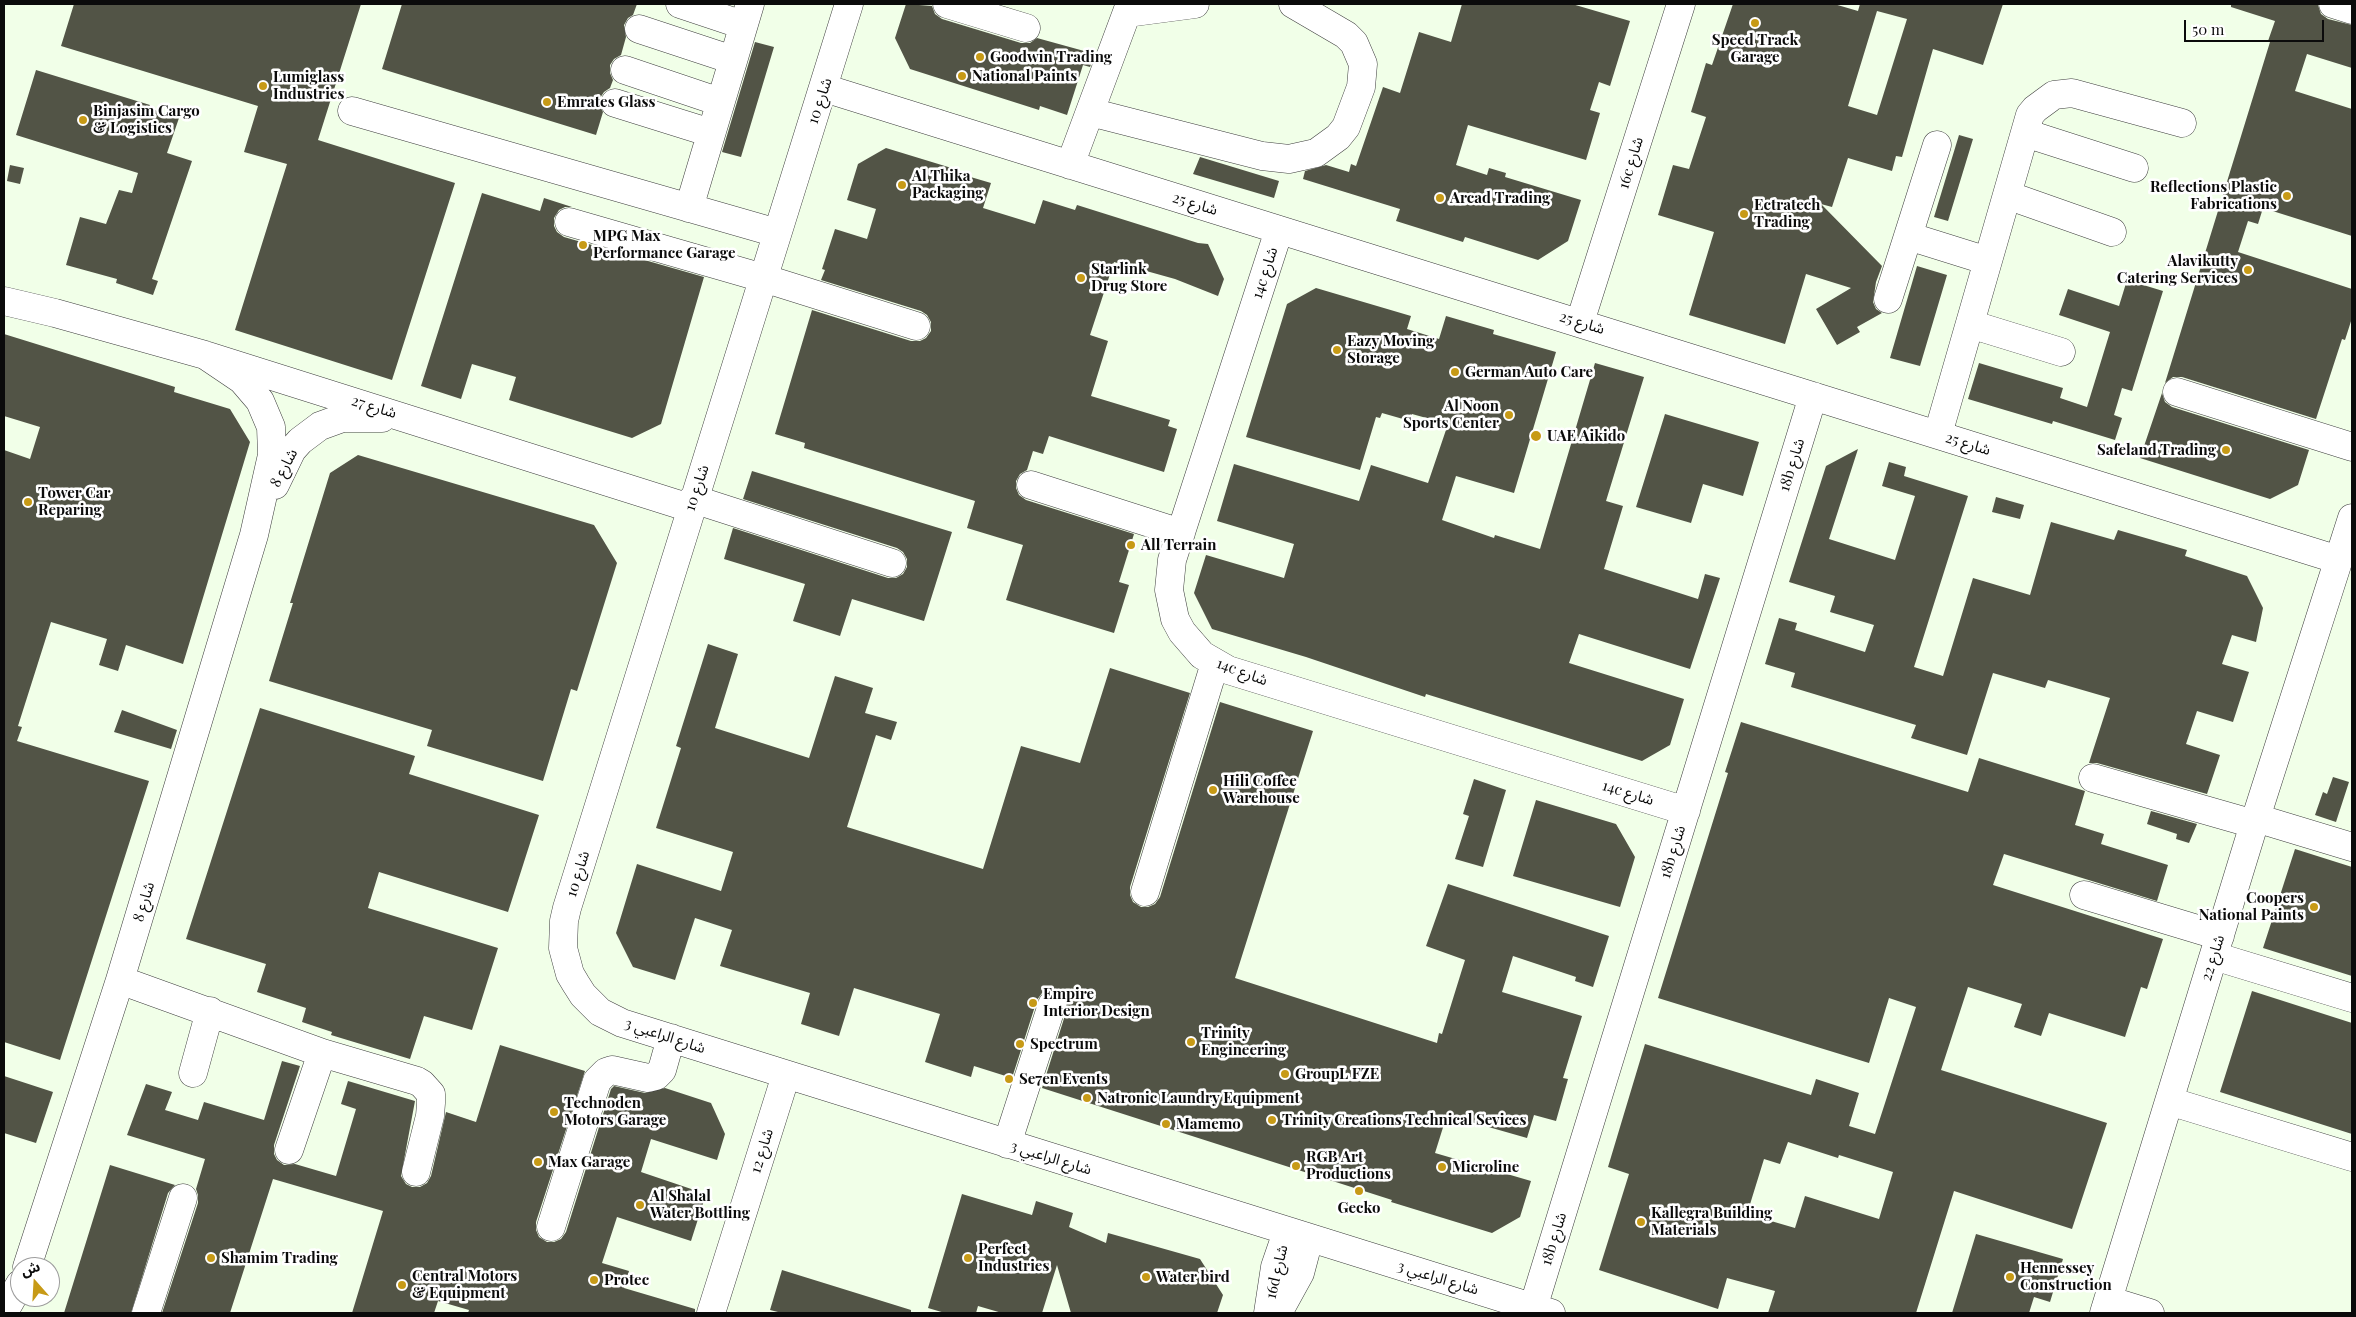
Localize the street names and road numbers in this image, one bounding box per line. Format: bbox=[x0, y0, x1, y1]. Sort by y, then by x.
street label: شارع 10 bbox=[804, 76, 836, 126]
street label: 16c شارع bbox=[1615, 135, 1647, 191]
street label: شارع 25 bbox=[1170, 189, 1220, 219]
street label: 14c شارع bbox=[1248, 245, 1282, 301]
street label: شارع 25 bbox=[1557, 308, 1607, 338]
street label: شارع 27 bbox=[349, 392, 399, 422]
street label: شارع 25 bbox=[1943, 429, 1993, 459]
street label: 18b شارع bbox=[1775, 436, 1809, 494]
street label: شارع 8 bbox=[266, 446, 302, 490]
street label: شارع 10 bbox=[681, 463, 713, 513]
street label: 14c شارع bbox=[1214, 654, 1270, 690]
street label: 14c شارع bbox=[1600, 777, 1656, 809]
street label: 18b شارع bbox=[1656, 823, 1690, 881]
street label: شارع 10 bbox=[562, 849, 594, 899]
street label: شارع 8 bbox=[129, 880, 159, 924]
street label: شارع 22 bbox=[2197, 933, 2229, 983]
street label: شارع الراعبي 3 bbox=[622, 1014, 708, 1058]
street label: شارع 12 bbox=[747, 1127, 777, 1175]
street label: شارع الراعبي 3 bbox=[1008, 1137, 1094, 1179]
street label: 18b شارع bbox=[1537, 1210, 1571, 1268]
street label: 16d شارع bbox=[1262, 1243, 1292, 1301]
street label: شارع الراعبي 3 bbox=[1395, 1257, 1481, 1299]

